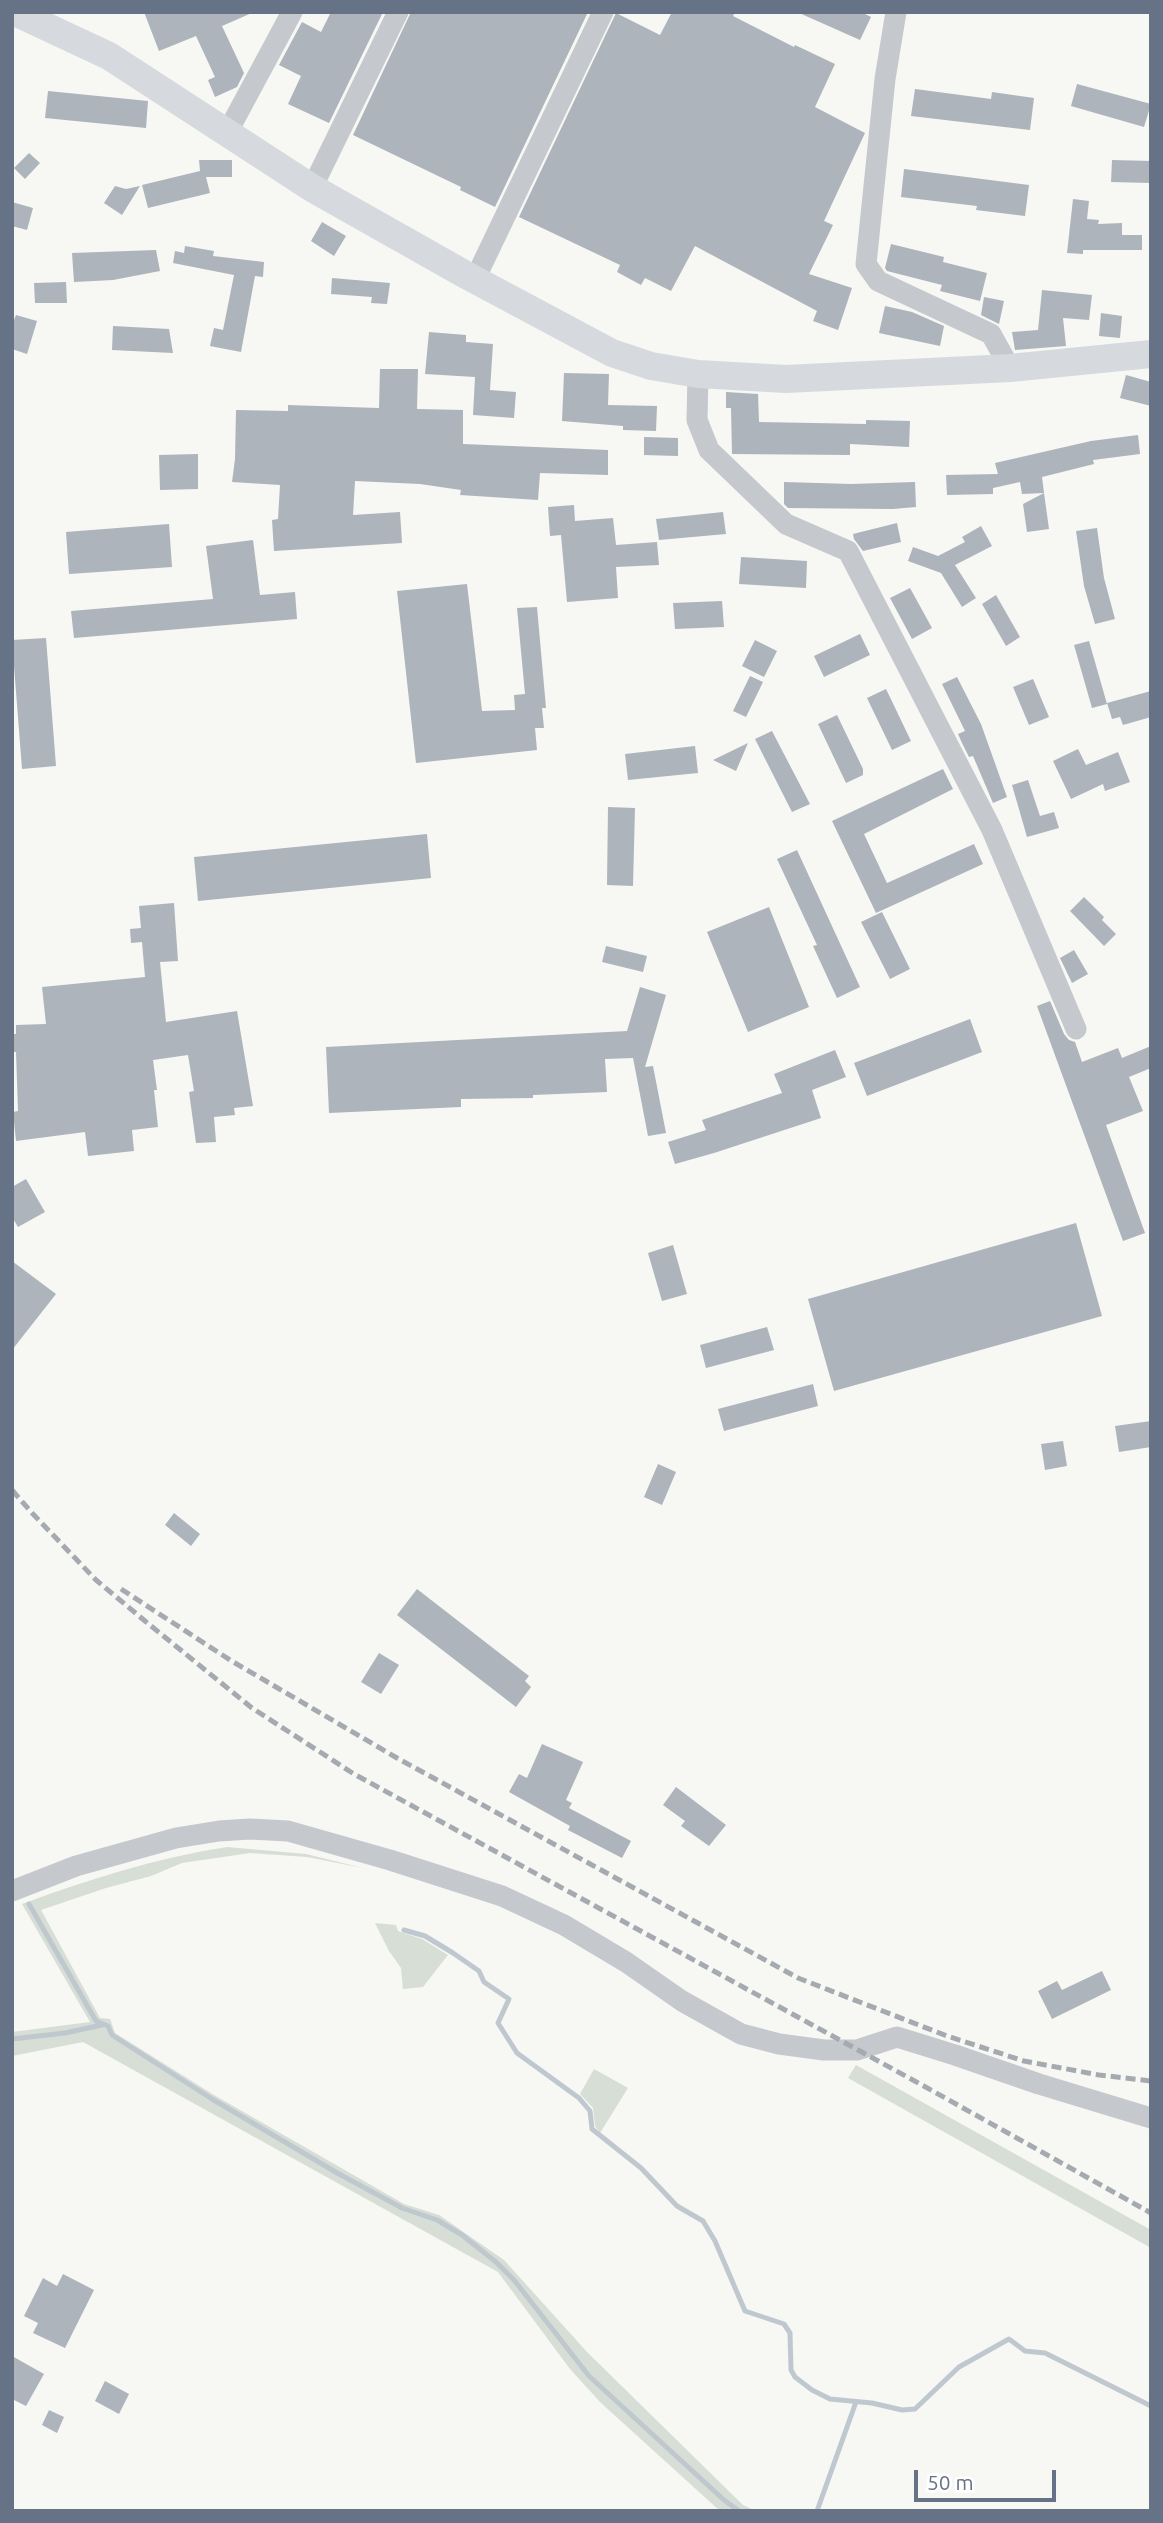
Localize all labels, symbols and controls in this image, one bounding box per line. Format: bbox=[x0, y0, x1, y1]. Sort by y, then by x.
scale bar bbox=[918, 2456, 1060, 2500]
text: 50 m bbox=[927, 2470, 974, 2494]

